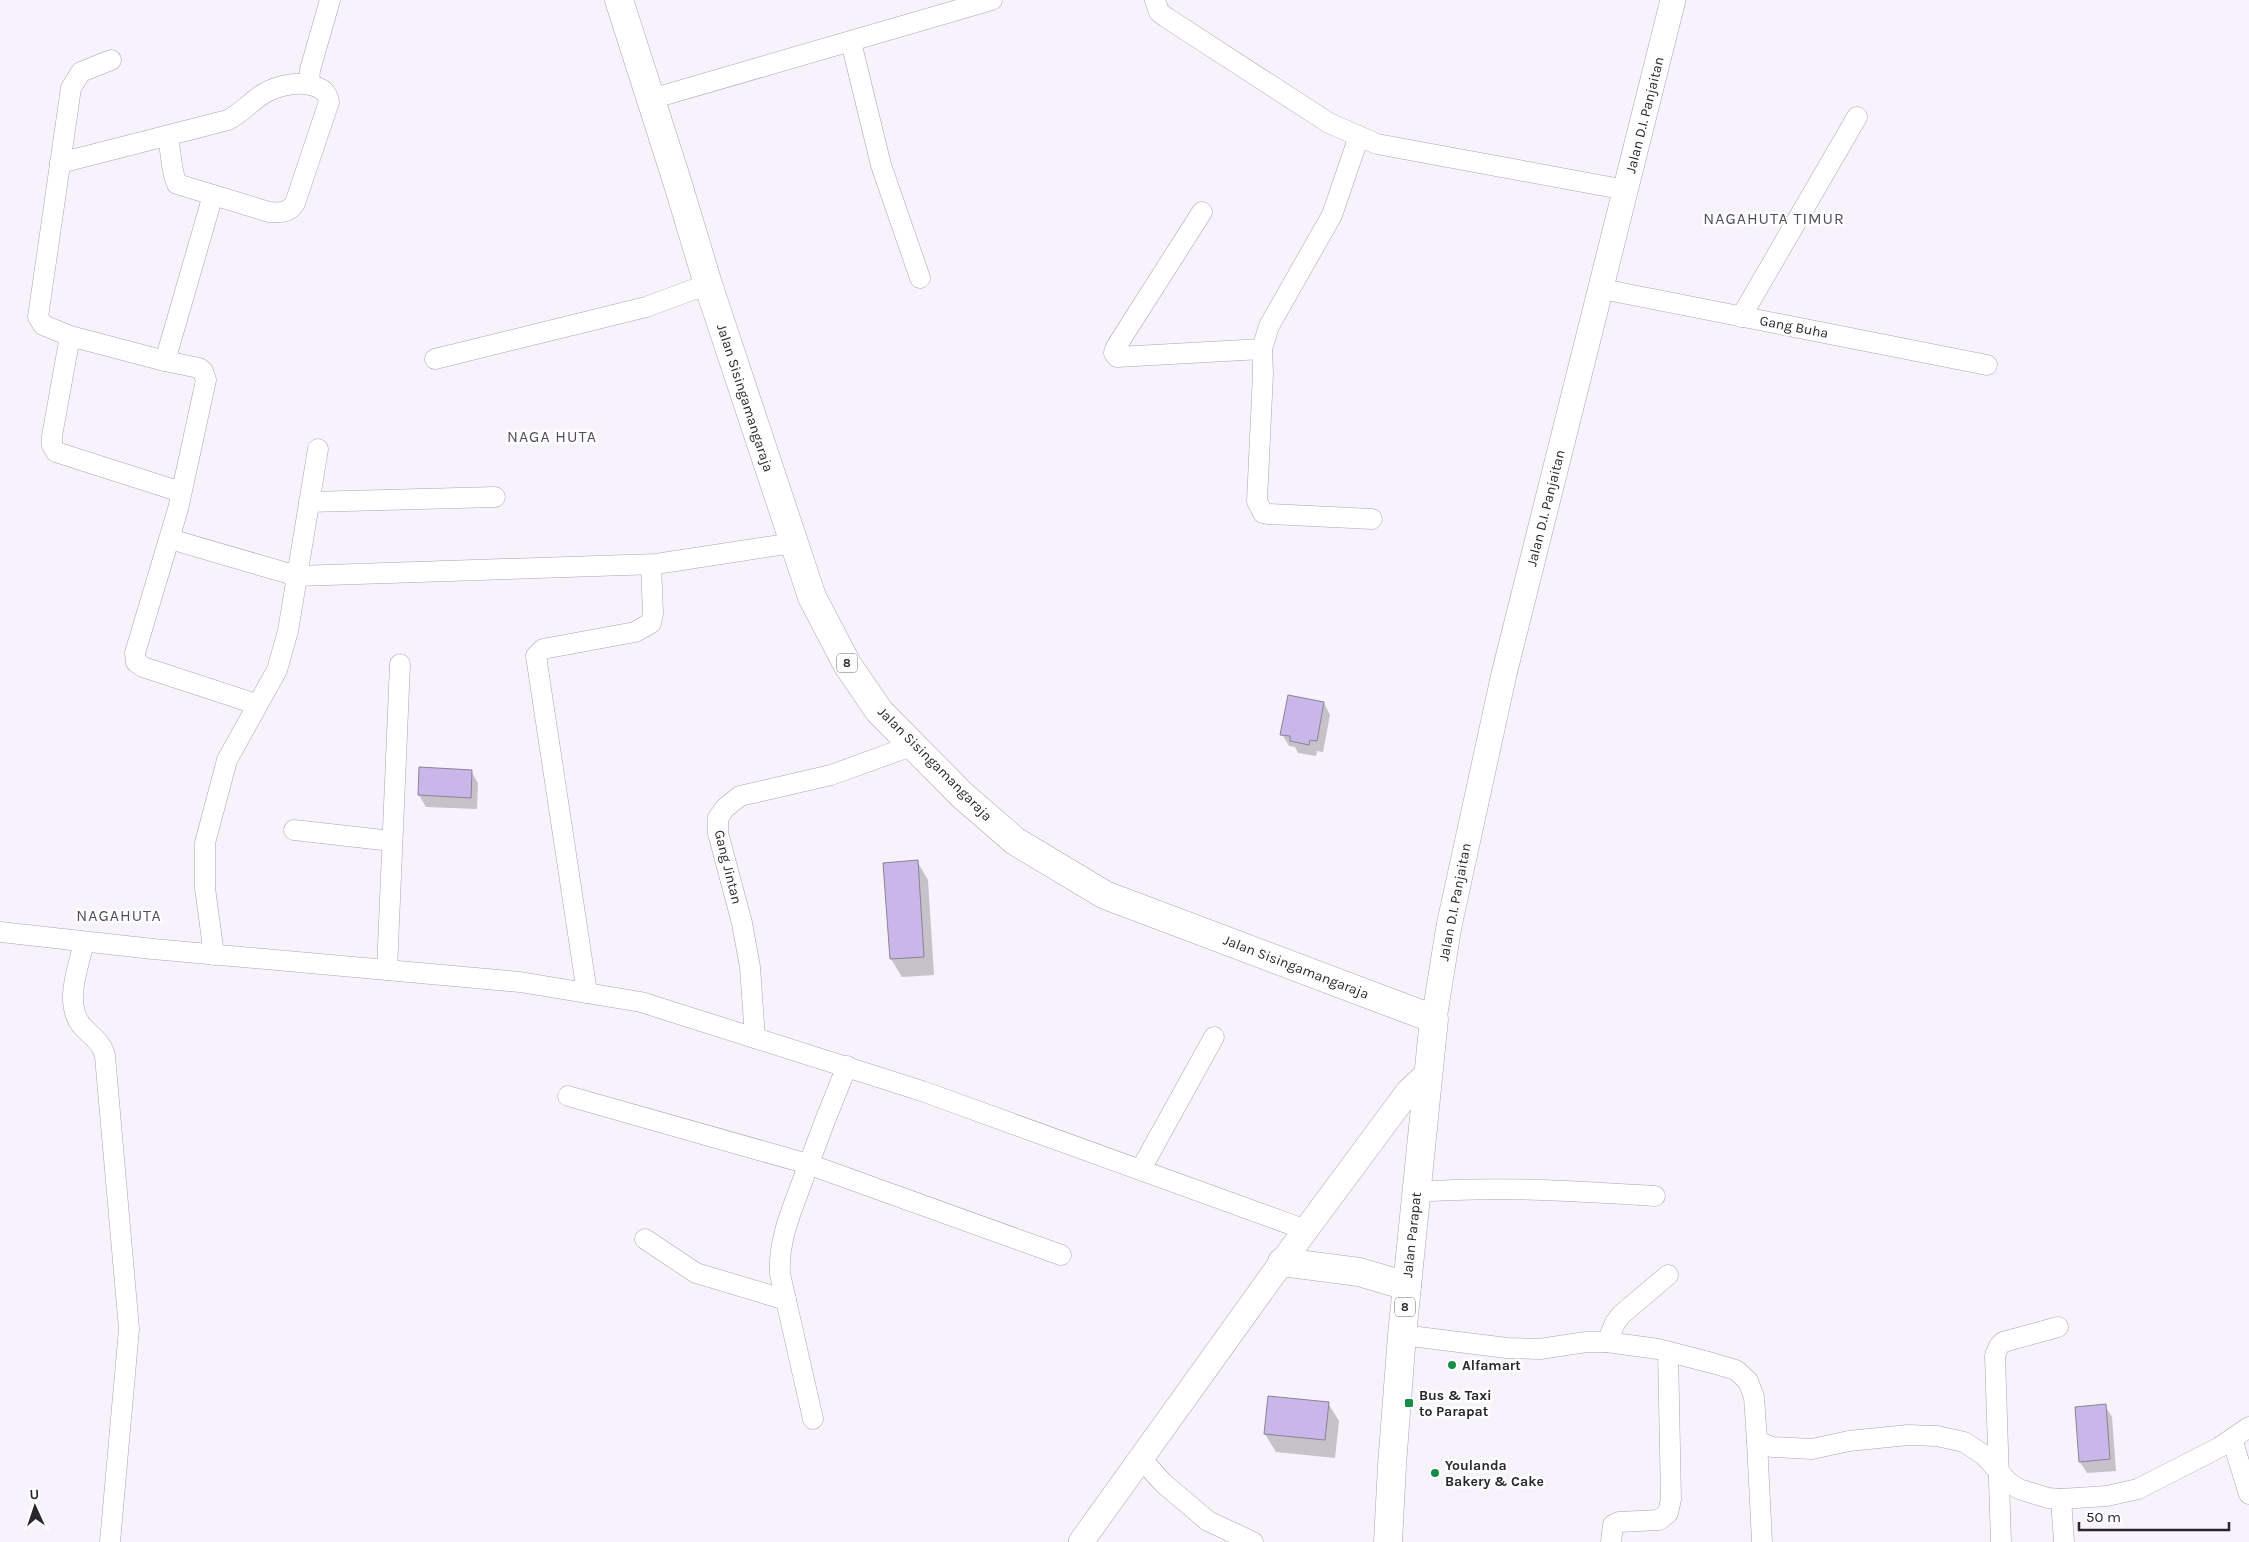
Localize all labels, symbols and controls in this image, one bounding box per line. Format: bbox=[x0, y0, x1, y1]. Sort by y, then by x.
street label: Jalan D.I. Panjaitan bbox=[1622, 55, 1668, 175]
district label: NAGAHUTA TIMUR bbox=[1703, 209, 1845, 228]
street label: Gang Buha bbox=[1758, 312, 1830, 342]
street label: Jalan Sisingamangaraja bbox=[713, 322, 777, 474]
district label: NAGA HUTA bbox=[507, 427, 597, 446]
street label: Jalan D.I. Panjaitan bbox=[1523, 448, 1569, 568]
road number: 8 bbox=[837, 654, 857, 672]
street label: Jalan Sisingamangaraja bbox=[874, 703, 996, 825]
street label: Gang Jintan bbox=[711, 828, 745, 906]
street label: Jalan D.I. Panjaitan bbox=[1435, 842, 1475, 962]
district label: NAGAHUTA bbox=[76, 906, 162, 925]
street label: Jalan Sisingamangaraja bbox=[1221, 931, 1371, 1003]
street label: Jalan Parapat bbox=[1399, 1191, 1425, 1279]
road number: 8 bbox=[1395, 1298, 1415, 1316]
place label: Alfamart bbox=[1462, 1357, 1521, 1374]
marker: Alfamart bbox=[1446, 1359, 1458, 1371]
place label: Bus & Taxi to Parapat bbox=[1419, 1387, 1491, 1420]
marker: Bus & Taxi to Parapat bbox=[1403, 1397, 1415, 1409]
place label: Youlanda Bakery & Cake bbox=[1445, 1457, 1544, 1490]
marker: Youlanda Bakery & Cake bbox=[1429, 1467, 1441, 1479]
north arrow bbox=[10, 1482, 60, 1532]
text: U bbox=[29, 1486, 40, 1503]
scale bar bbox=[2079, 1500, 2229, 1532]
text: 50 m bbox=[2086, 1508, 2121, 1526]

